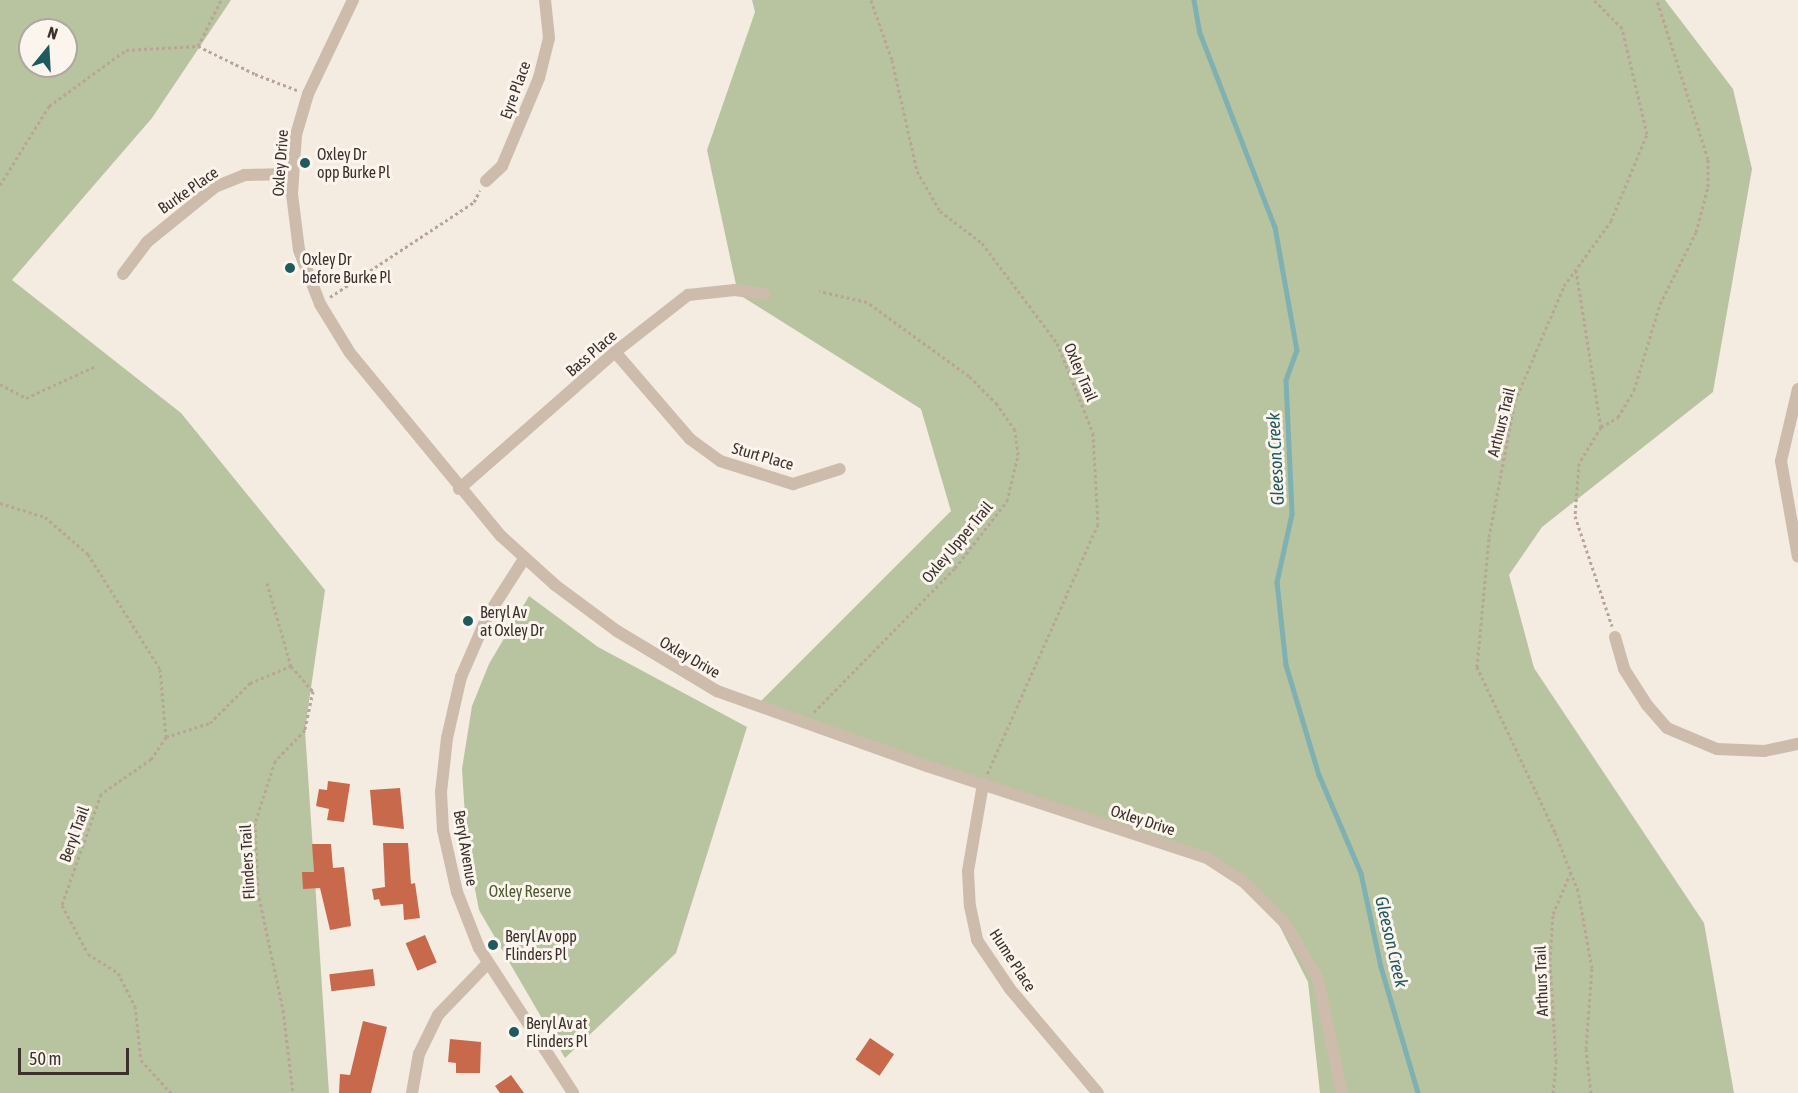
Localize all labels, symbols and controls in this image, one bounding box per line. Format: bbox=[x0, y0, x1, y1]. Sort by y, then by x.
north arrow bbox=[18, 18, 78, 78]
text: N bbox=[46, 23, 60, 43]
street label: Eyre Place bbox=[496, 58, 534, 122]
street label: Oxley Drive bbox=[268, 129, 292, 197]
place label: Oxley Dr opp Burke Pl bbox=[317, 144, 390, 182]
marker: Oxley Dr opp Burke Pl bbox=[298, 156, 312, 170]
street label: Burke Place bbox=[154, 162, 222, 218]
place label: Oxley Dr before Burke Pl bbox=[302, 249, 391, 287]
marker: Oxley Dr before Burke Pl bbox=[283, 261, 297, 275]
street label: Bass Place bbox=[562, 326, 620, 380]
street label: Oxley Trail bbox=[1060, 340, 1102, 404]
street label: Arthurs Trail bbox=[1483, 385, 1519, 459]
water label: Gleeson Creek bbox=[1263, 412, 1289, 506]
street label: Sturt Place bbox=[730, 438, 796, 474]
street label: Oxley Upper Trail bbox=[917, 497, 997, 587]
place label: Beryl Av at Oxley Dr bbox=[480, 602, 544, 640]
marker: Beryl Av at Oxley Dr bbox=[461, 614, 475, 628]
street label: Oxley Drive bbox=[656, 632, 724, 682]
street label: Oxley Drive bbox=[1108, 801, 1178, 839]
street label: Beryl Trail bbox=[55, 803, 93, 865]
street label: Beryl Avenue bbox=[450, 808, 482, 888]
street label: Flinders Trail bbox=[235, 824, 259, 900]
park label: Oxley Reserve bbox=[489, 881, 571, 901]
water label: Gleeson Creek bbox=[1370, 894, 1412, 990]
street label: Hume Place bbox=[986, 925, 1040, 995]
place label: Beryl Av opp Flinders Pl bbox=[505, 926, 577, 964]
marker: Beryl Av opp Flinders Pl bbox=[486, 938, 500, 952]
street label: Arthurs Trail bbox=[1530, 945, 1552, 1017]
place label: Beryl Av at Flinders Pl bbox=[526, 1013, 588, 1051]
marker: Beryl Av at Flinders Pl bbox=[507, 1025, 521, 1039]
scale bar bbox=[21, 1036, 132, 1074]
text: 50 m bbox=[29, 1048, 61, 1069]

